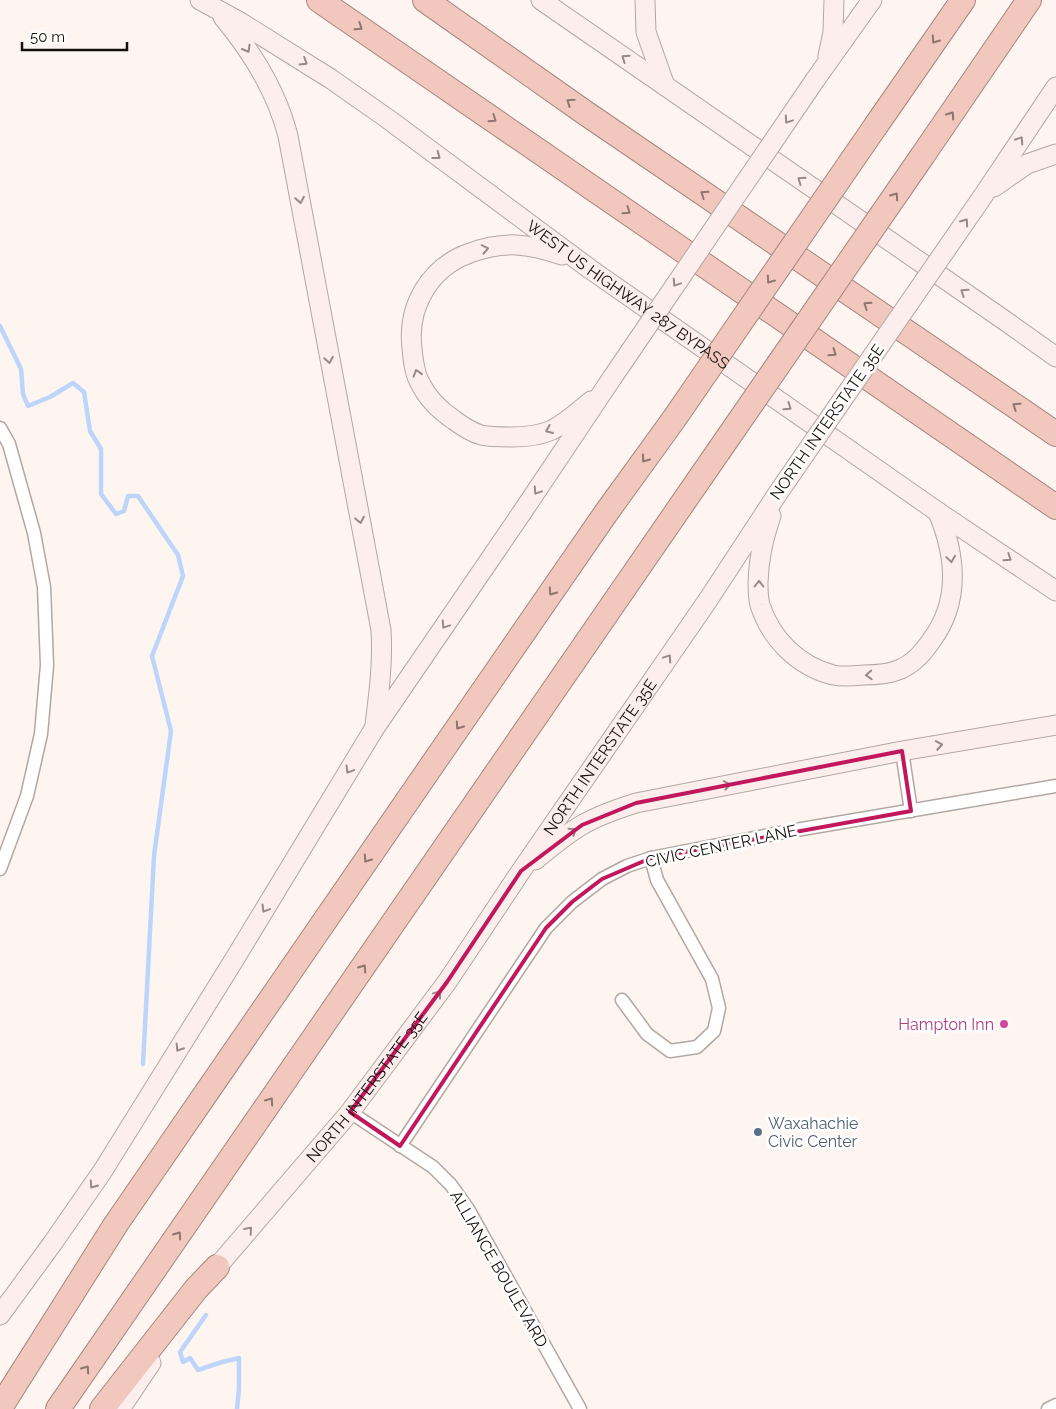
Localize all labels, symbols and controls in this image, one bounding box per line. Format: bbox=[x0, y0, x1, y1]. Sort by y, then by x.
scale bar bbox=[22, 20, 128, 52]
one-way arrow bbox=[353, 21, 363, 30]
text: 50 m bbox=[30, 28, 65, 46]
one-way arrow bbox=[932, 34, 941, 44]
one-way arrow bbox=[241, 43, 251, 52]
one-way arrow bbox=[621, 55, 631, 64]
one-way arrow bbox=[299, 56, 308, 66]
one-way arrow bbox=[566, 99, 576, 108]
one-way arrow bbox=[945, 111, 954, 121]
one-way arrow bbox=[487, 113, 497, 122]
one-way arrow bbox=[785, 114, 794, 124]
one-way arrow bbox=[1014, 137, 1023, 146]
one-way arrow bbox=[431, 150, 441, 159]
one-way arrow bbox=[797, 177, 807, 186]
one-way arrow bbox=[700, 191, 710, 200]
one-way arrow bbox=[889, 192, 898, 202]
one-way arrow bbox=[294, 196, 304, 205]
one-way arrow bbox=[622, 205, 631, 215]
street label: WEST US HIGHWAY 287 BYPASS bbox=[523, 216, 733, 373]
one-way arrow bbox=[959, 218, 968, 228]
one-way arrow bbox=[481, 244, 490, 254]
one-way arrow bbox=[767, 274, 776, 284]
one-way arrow bbox=[673, 278, 683, 287]
one-way arrow bbox=[960, 289, 969, 298]
one-way arrow bbox=[863, 302, 873, 311]
street label: NORTH INTERSTATE 35E bbox=[766, 340, 888, 503]
one-way arrow bbox=[827, 347, 836, 356]
one-way arrow bbox=[324, 356, 334, 365]
one-way arrow bbox=[412, 369, 422, 377]
one-way arrow bbox=[782, 401, 792, 410]
one-way arrow bbox=[1012, 403, 1021, 413]
one-way arrow bbox=[545, 424, 554, 434]
one-way arrow bbox=[642, 453, 651, 463]
one-way arrow bbox=[534, 485, 543, 495]
one-way arrow bbox=[354, 515, 365, 524]
one-way arrow bbox=[1003, 552, 1012, 562]
one-way arrow bbox=[946, 554, 956, 563]
one-way arrow bbox=[754, 580, 764, 588]
one-way arrow bbox=[549, 586, 558, 596]
one-way arrow bbox=[442, 619, 451, 629]
one-way arrow bbox=[662, 654, 671, 664]
one-way arrow bbox=[864, 670, 872, 681]
street label: NORTH INTERSTATE 35E bbox=[539, 675, 660, 839]
one-way arrow bbox=[456, 720, 465, 729]
one-way arrow bbox=[934, 740, 943, 750]
one-way arrow bbox=[345, 765, 355, 774]
one-way arrow bbox=[723, 780, 732, 791]
street label: CIVIC CENTER LANE bbox=[644, 821, 799, 871]
one-way arrow bbox=[567, 828, 577, 837]
one-way arrow bbox=[364, 854, 373, 863]
one-way arrow bbox=[261, 904, 271, 913]
one-way arrow bbox=[357, 964, 366, 973]
one-way arrow bbox=[432, 990, 441, 1000]
street label: NORTH INTERSTATE 35E bbox=[302, 1008, 431, 1166]
place label: Hampton Inn bbox=[898, 1015, 994, 1034]
marker: Hampton Inn bbox=[998, 1018, 1010, 1030]
one-way arrow bbox=[176, 1042, 186, 1051]
one-way arrow bbox=[264, 1098, 273, 1107]
place label: Waxahachie Civic Center bbox=[768, 1114, 858, 1151]
marker: Waxahachie Civic Center bbox=[752, 1126, 764, 1138]
one-way arrow bbox=[90, 1179, 99, 1189]
street label: ALLIANCE BOULEVARD bbox=[446, 1187, 552, 1351]
one-way arrow bbox=[243, 1227, 252, 1236]
one-way arrow bbox=[172, 1231, 181, 1241]
one-way arrow bbox=[80, 1365, 89, 1375]

